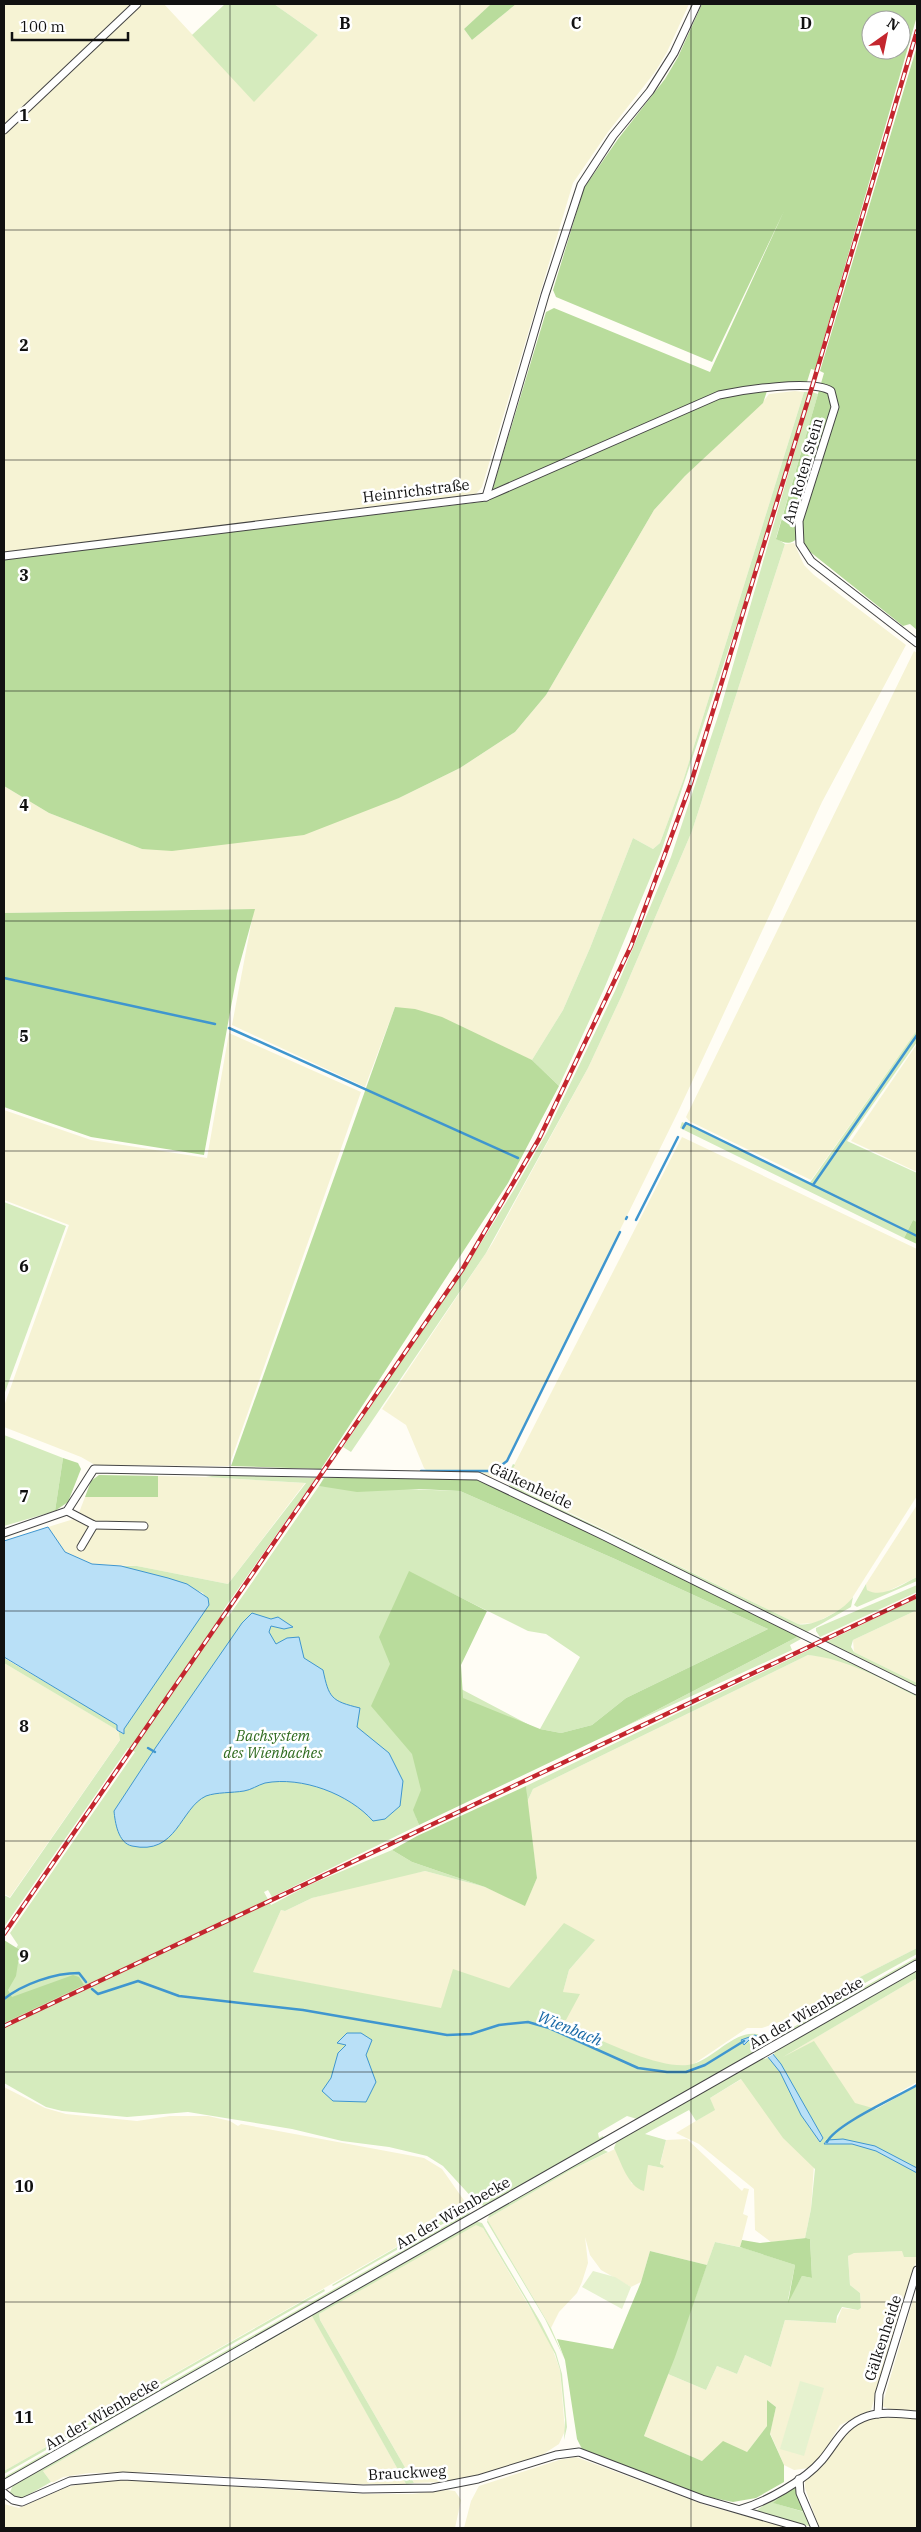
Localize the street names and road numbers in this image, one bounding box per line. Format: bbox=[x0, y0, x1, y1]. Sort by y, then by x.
street label: Am Roten Stein bbox=[778, 415, 827, 526]
street label: Heinrichstraße bbox=[361, 475, 471, 506]
street label: Gälkenheide bbox=[487, 1458, 576, 1513]
street label: An der Wienbecke bbox=[745, 1972, 866, 2053]
street label: An der Wienbecke bbox=[392, 2172, 513, 2253]
street label: Gälkenheide bbox=[860, 2293, 905, 2383]
street label: An der Wienbecke bbox=[41, 2373, 162, 2454]
street label: Brauckweg bbox=[367, 2461, 447, 2484]

